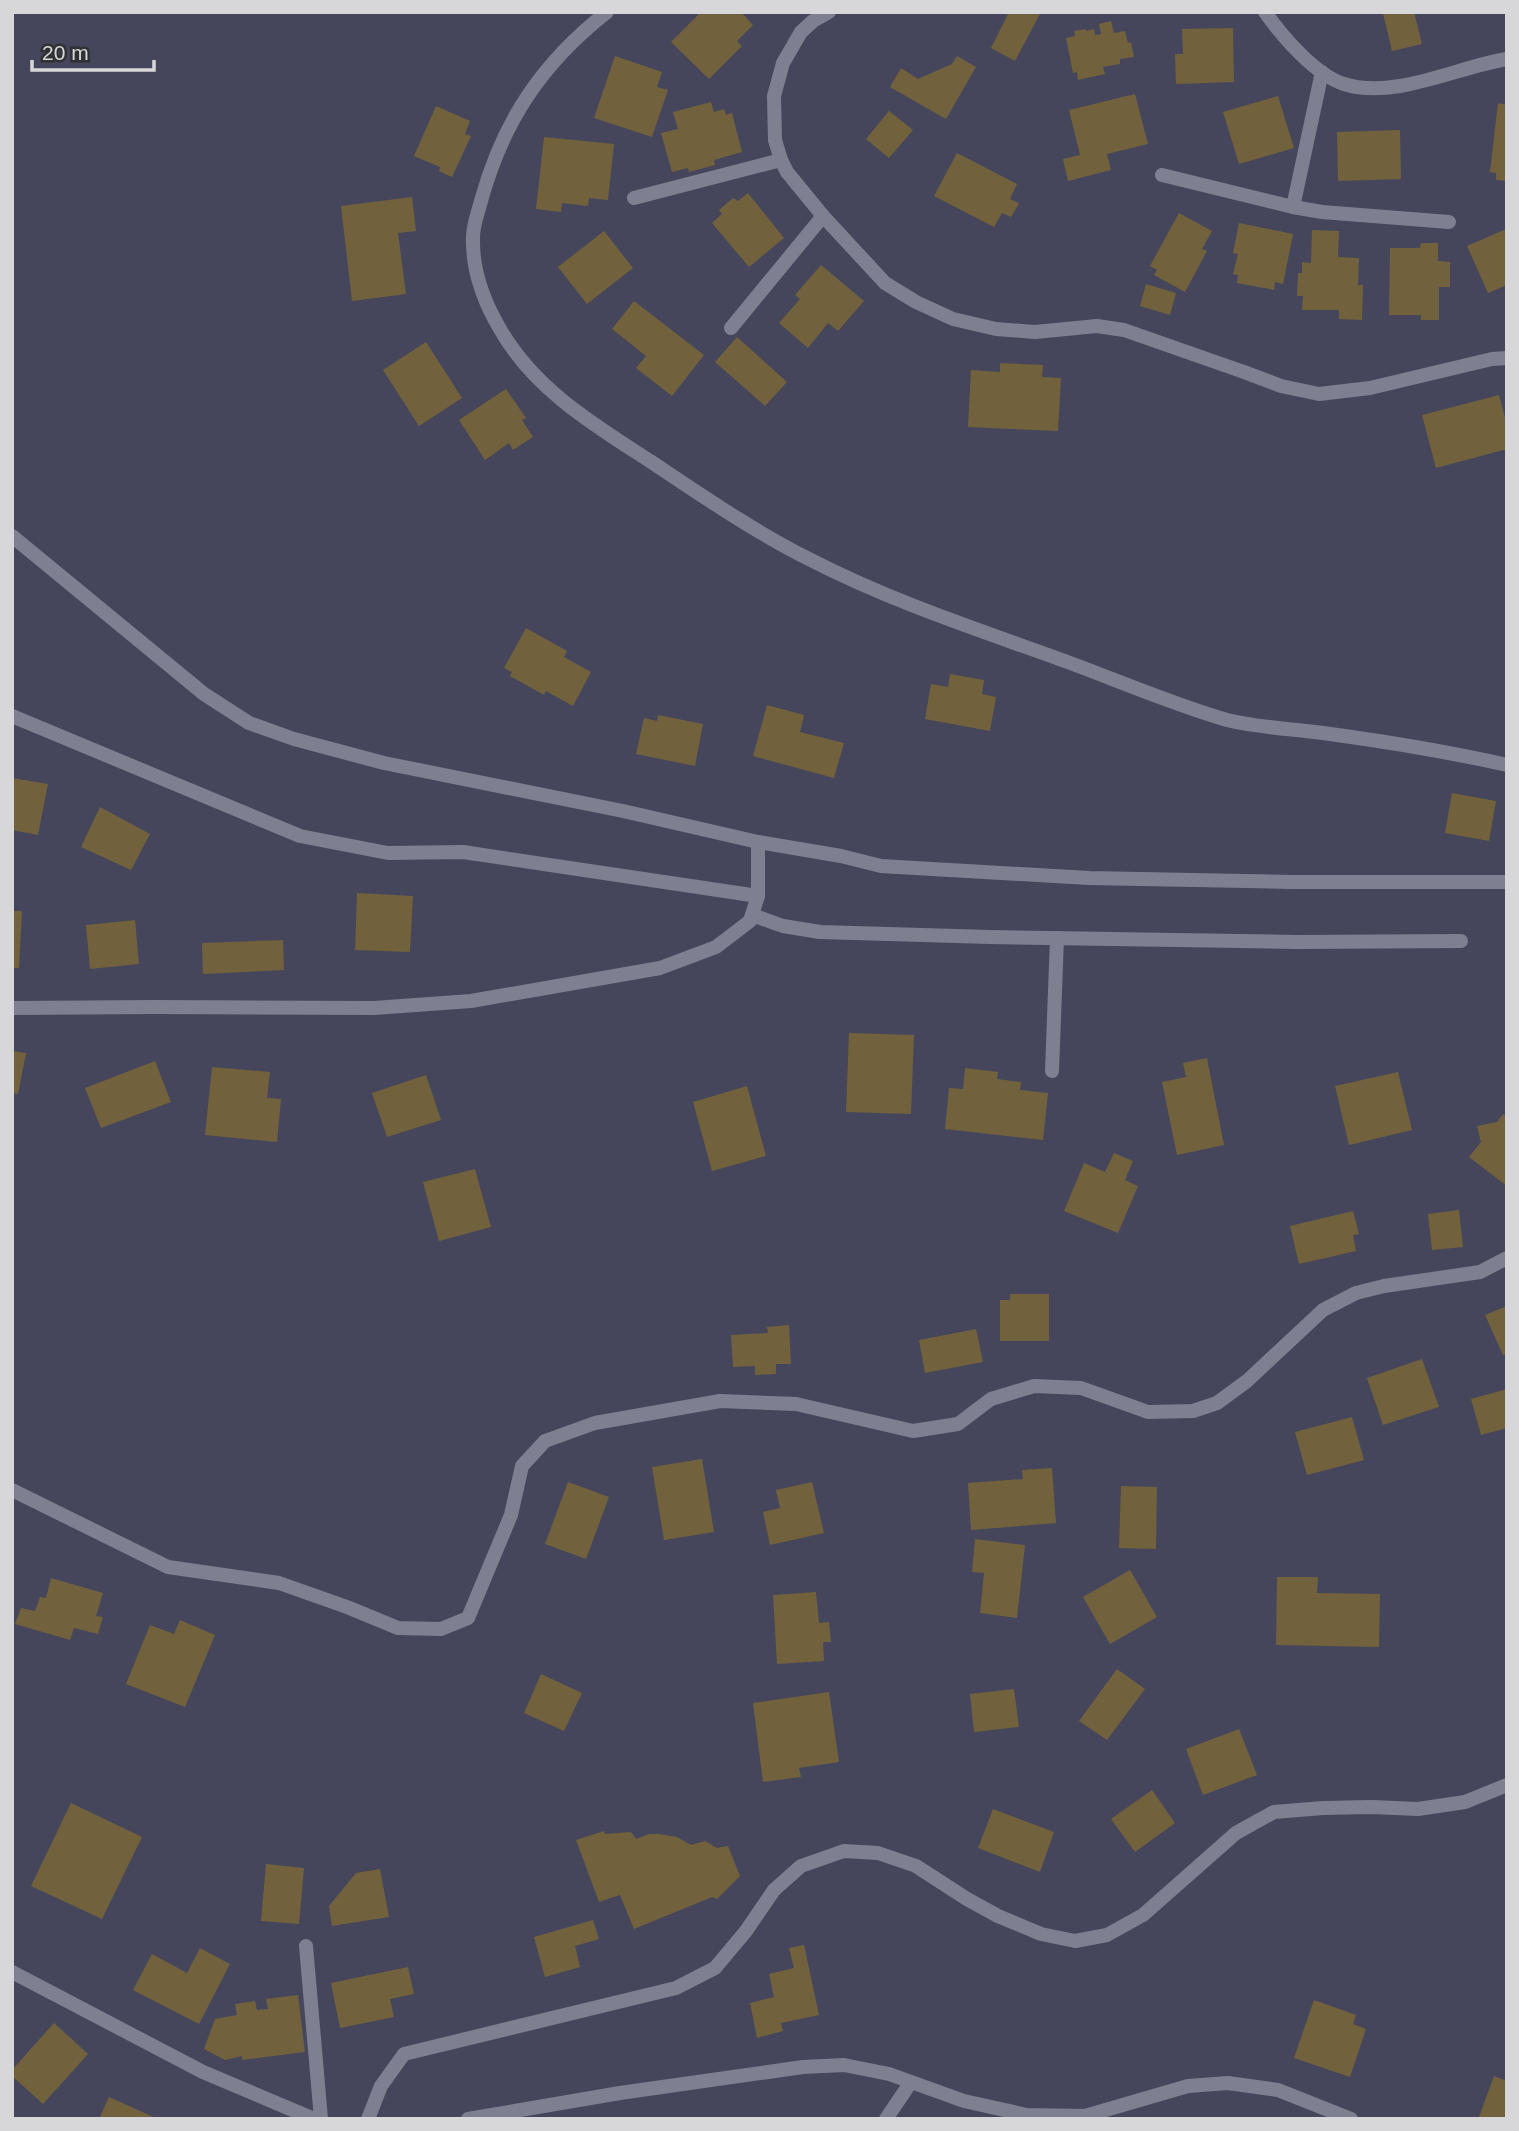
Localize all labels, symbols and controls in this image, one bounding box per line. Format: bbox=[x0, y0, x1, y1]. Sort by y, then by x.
scale bar bbox=[32, 28, 154, 72]
text: 20 m bbox=[42, 41, 89, 64]

